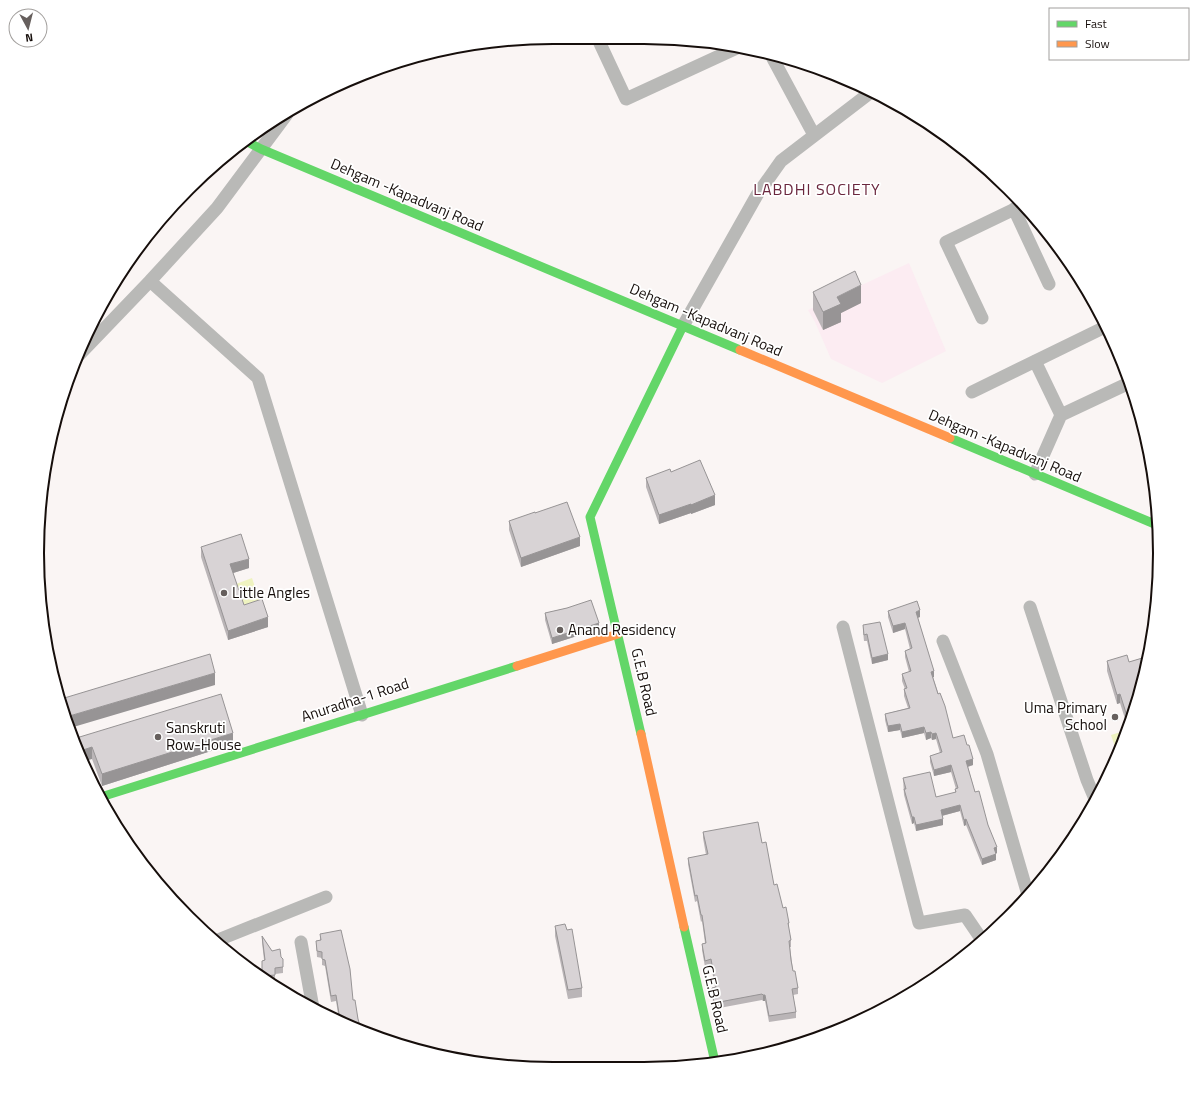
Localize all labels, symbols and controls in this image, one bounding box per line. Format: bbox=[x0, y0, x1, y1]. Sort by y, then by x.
north arrow bbox=[8, 8, 48, 48]
legend bbox=[1049, 8, 1189, 60]
text: Fast bbox=[1085, 14, 1108, 33]
text: N bbox=[24, 30, 34, 46]
text: Slow bbox=[1085, 34, 1110, 53]
street label: Dehgam -Kapadvanj Road bbox=[327, 152, 487, 237]
district label: LABDHI SOCIETY bbox=[753, 177, 881, 201]
street label: Dehgam -Kapadvanj Road bbox=[626, 277, 786, 362]
street label: Dehgam -Kapadvanj Road bbox=[925, 403, 1085, 488]
place label: Little Angles bbox=[232, 581, 310, 604]
marker: Little Angles bbox=[219, 588, 229, 598]
place label: Anand Residency bbox=[568, 618, 676, 641]
marker: Anand Residency bbox=[555, 625, 565, 635]
street label: G.E.B Road bbox=[626, 646, 663, 718]
street label: Anuradha-1 Road bbox=[298, 671, 412, 728]
place label: Uma Primary School bbox=[1024, 696, 1107, 736]
marker: Uma Primary School bbox=[1110, 712, 1120, 722]
place label: Sanskruti Row-House bbox=[166, 716, 241, 756]
marker: Sanskruti Row-House bbox=[153, 732, 163, 742]
street label: G.E.B Road bbox=[697, 963, 734, 1035]

